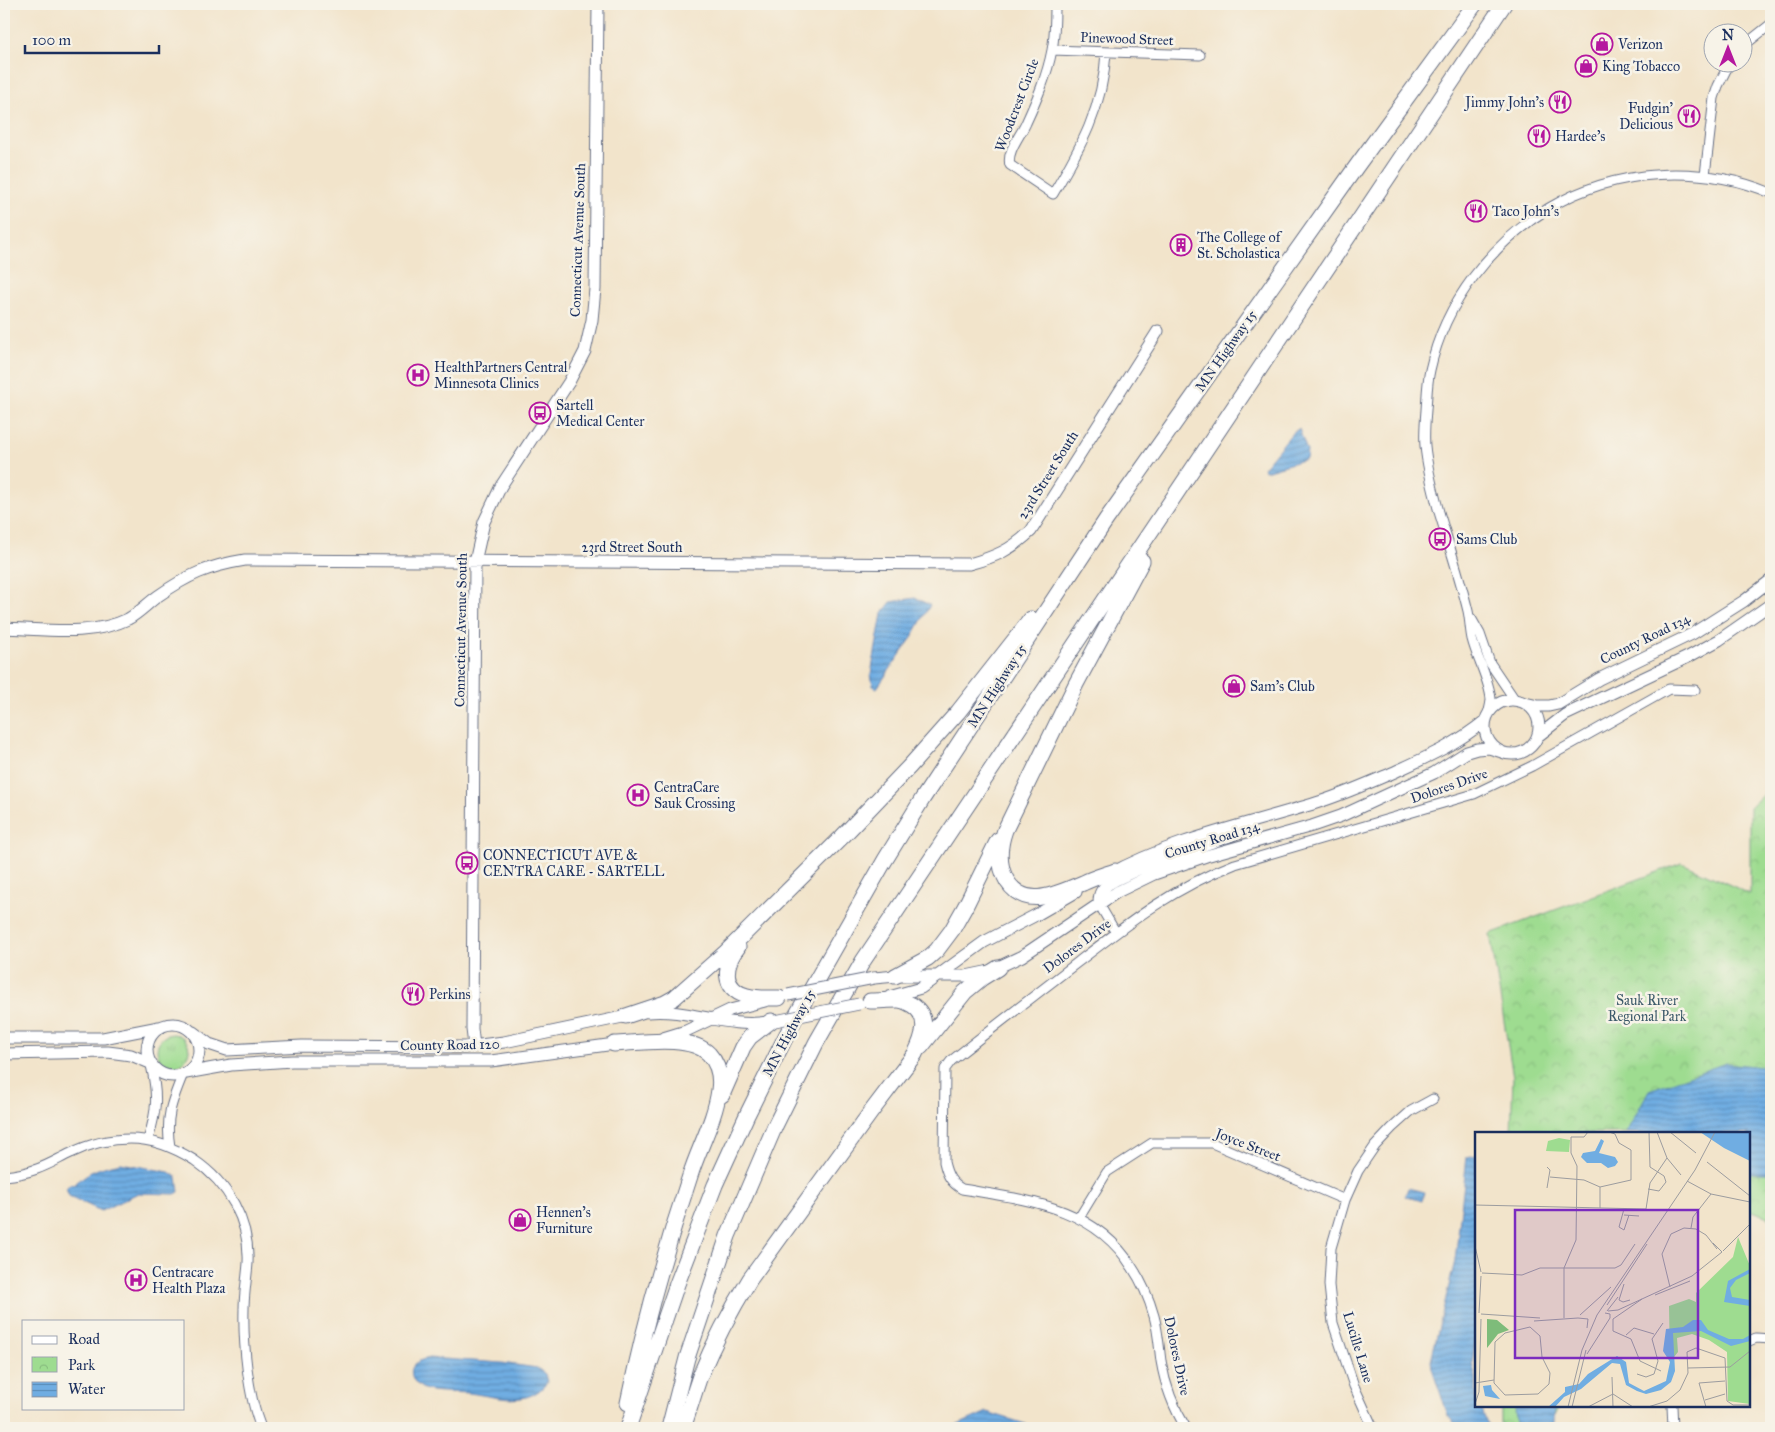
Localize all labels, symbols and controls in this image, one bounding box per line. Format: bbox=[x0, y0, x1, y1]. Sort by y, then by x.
scale bar bbox=[25, 22, 159, 54]
north arrow bbox=[1702, 22, 1752, 72]
text: N bbox=[1722, 27, 1734, 44]
street label: Pinewood Street bbox=[1080, 29, 1174, 49]
text: 100 m bbox=[32, 31, 72, 49]
shop icon: Verizon bbox=[1590, 32, 1614, 56]
place label: Verizon bbox=[1617, 36, 1663, 53]
shop icon: King Tobacco bbox=[1574, 54, 1598, 78]
street label: Woodcrest Circle bbox=[991, 56, 1043, 154]
place label: King Tobacco bbox=[1602, 58, 1680, 75]
restaurant icon: Jimmy John's bbox=[1548, 90, 1572, 114]
place label: Jimmy John's bbox=[1463, 94, 1544, 112]
place label: Fudgin' Delicious bbox=[1619, 100, 1674, 133]
restaurant icon: Fudgin' Delicious bbox=[1677, 104, 1701, 128]
restaurant icon: Hardee's bbox=[1527, 124, 1551, 148]
place label: Hardee's bbox=[1555, 128, 1605, 145]
street label: Connecticut Avenue South bbox=[567, 162, 589, 317]
restaurant icon: Taco John's bbox=[1464, 199, 1488, 223]
place label: Taco John's bbox=[1492, 203, 1559, 221]
place label: The College of St. Scholastica bbox=[1197, 229, 1283, 262]
building icon: The College of St. Scholastica bbox=[1169, 233, 1193, 257]
street label: MN Highway 15 bbox=[1192, 306, 1261, 395]
place label: HealthPartners Central Minnesota Clinics bbox=[434, 359, 568, 392]
hospital icon: HealthPartners Central Minnesota Clinics bbox=[406, 363, 430, 387]
place label: Sartell Medical Center bbox=[556, 397, 645, 430]
bus stop icon: Sartell Medical Center bbox=[528, 401, 552, 425]
street label: 23rd Street South bbox=[1014, 428, 1082, 522]
bus stop icon: Sams Club bbox=[1428, 527, 1452, 551]
place label: Sams Club bbox=[1456, 531, 1518, 548]
street label: 23rd Street South bbox=[582, 539, 683, 556]
street label: Connecticut Avenue South bbox=[451, 553, 471, 707]
street label: County Road 134 bbox=[1597, 609, 1694, 668]
street label: MN Highway 15 bbox=[964, 641, 1030, 731]
shop icon: Sam's Club bbox=[1222, 674, 1246, 698]
place label: Sam's Club bbox=[1250, 678, 1315, 695]
street label: Dolores Drive bbox=[1408, 765, 1490, 807]
place label: CentraCare Sauk Crossing bbox=[654, 779, 735, 812]
hospital icon: CentraCare Sauk Crossing bbox=[626, 783, 650, 807]
street label: County Road 134 bbox=[1163, 817, 1262, 862]
place label: CONNECTICUT AVE & CENTRA CARE - SARTELL bbox=[483, 847, 665, 880]
bus stop icon: CONNECTICUT AVE & CENTRA CARE - SARTELL bbox=[455, 851, 479, 875]
street label: Dolores Drive bbox=[1040, 915, 1114, 977]
restaurant icon: Perkins bbox=[401, 982, 425, 1006]
place label: Perkins bbox=[429, 986, 471, 1003]
street label: MN Highway 15 bbox=[759, 986, 819, 1079]
park label: Sauk River Regional Park bbox=[1608, 992, 1687, 1025]
street label: County Road 120 bbox=[400, 1036, 500, 1054]
street label: Joyce Street bbox=[1211, 1124, 1283, 1166]
inset map bbox=[1475, 1132, 1750, 1407]
place label: Hennen’s Furniture bbox=[536, 1204, 593, 1237]
shop icon: Hennen’s Furniture bbox=[508, 1208, 532, 1232]
place label: Centracare Health Plaza bbox=[152, 1264, 225, 1297]
hospital icon: Centracare Health Plaza bbox=[124, 1268, 148, 1292]
street label: Lucille Lane bbox=[1339, 1309, 1377, 1385]
street label: Dolores Drive bbox=[1160, 1315, 1194, 1397]
legend bbox=[22, 1320, 185, 1410]
text: Road bbox=[68, 1330, 100, 1348]
text: Park bbox=[68, 1356, 95, 1374]
text: Water bbox=[68, 1380, 105, 1398]

